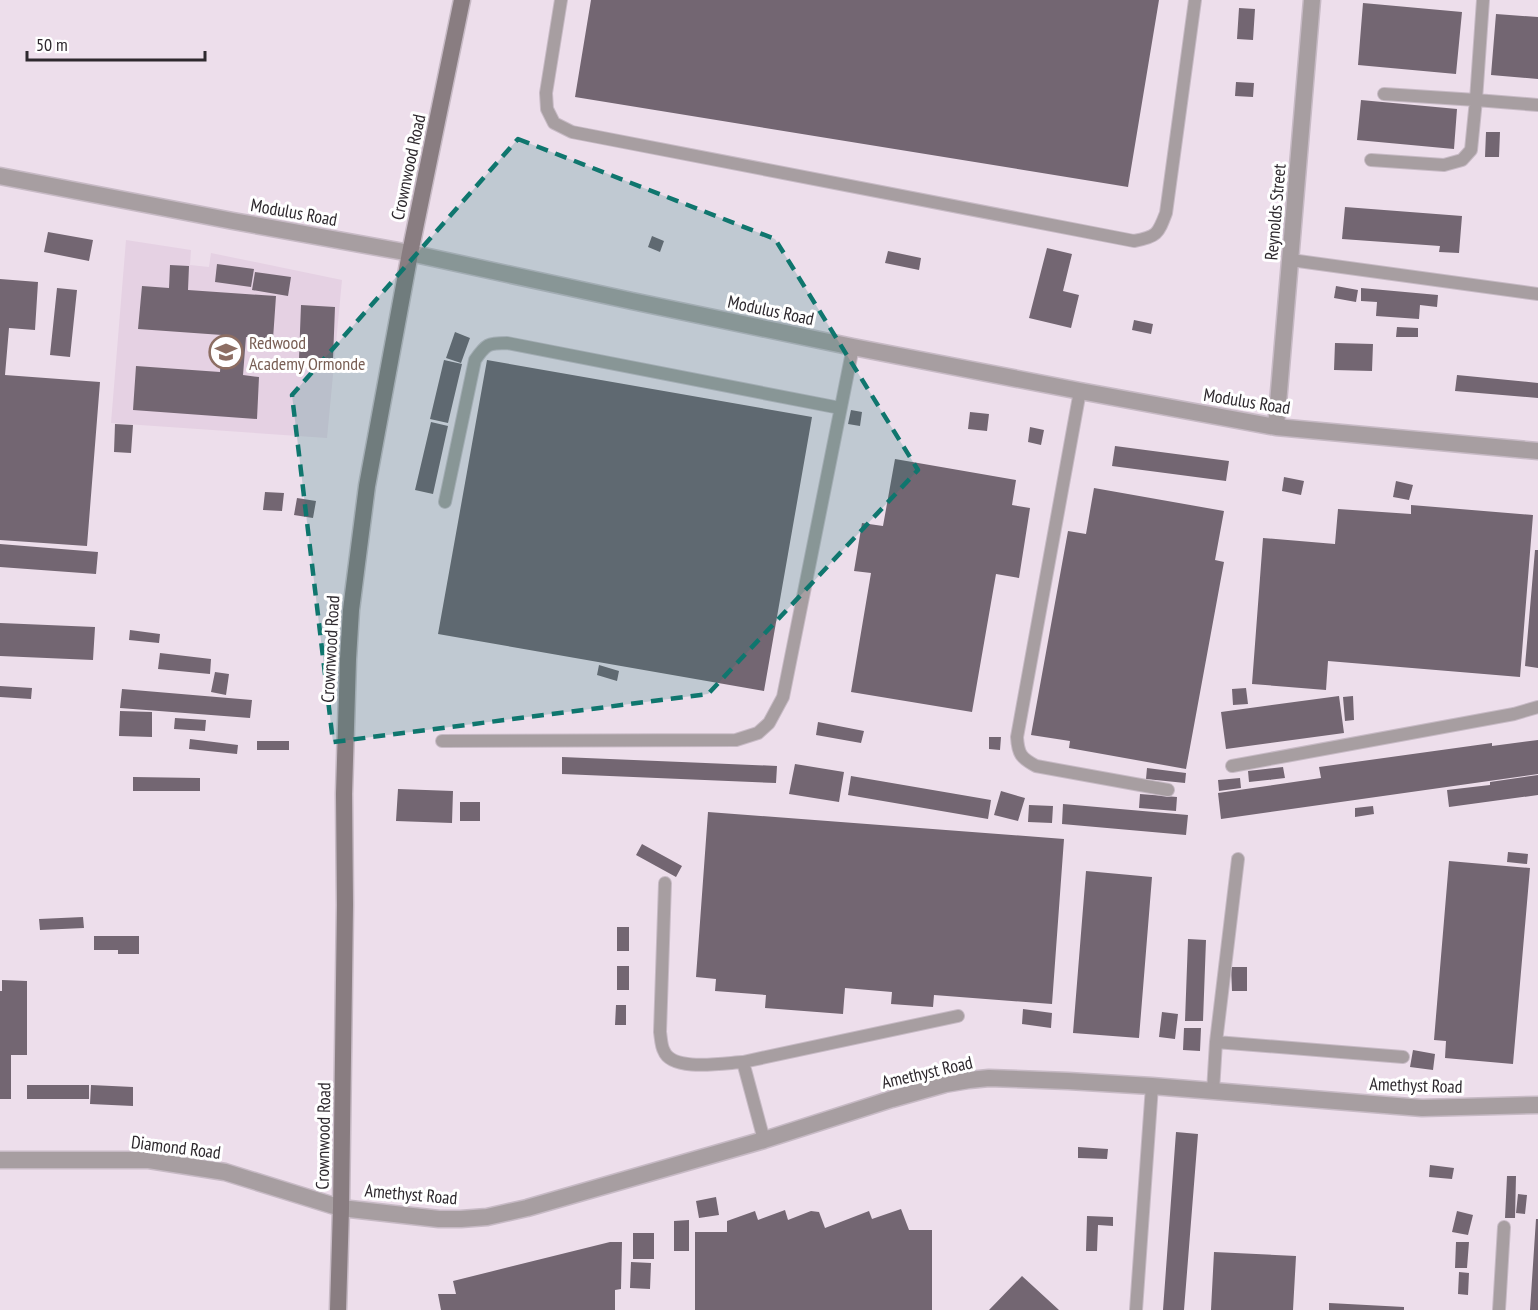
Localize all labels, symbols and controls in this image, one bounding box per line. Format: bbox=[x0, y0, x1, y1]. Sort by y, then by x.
scale bar bbox=[27, 24, 206, 62]
text: 50 m bbox=[36, 33, 68, 56]
street label: Crownwood Road bbox=[386, 112, 430, 222]
street label: Reynolds Street bbox=[1259, 163, 1291, 261]
street label: Modulus Road bbox=[249, 193, 339, 231]
street label: Modulus Road bbox=[726, 290, 816, 330]
place label: Redwood Academy Ormonde bbox=[249, 331, 365, 375]
school or university icon: Redwood Academy Ormonde bbox=[208, 334, 244, 370]
street label: Modulus Road bbox=[1202, 383, 1292, 419]
street label: Crownwood Road bbox=[316, 595, 344, 703]
street label: Amethyst Road bbox=[879, 1050, 975, 1094]
street label: Amethyst Road bbox=[1369, 1072, 1463, 1098]
street label: Crownwood Road bbox=[311, 1082, 335, 1190]
street label: Diamond Road bbox=[130, 1130, 222, 1164]
street label: Amethyst Road bbox=[364, 1178, 458, 1210]

